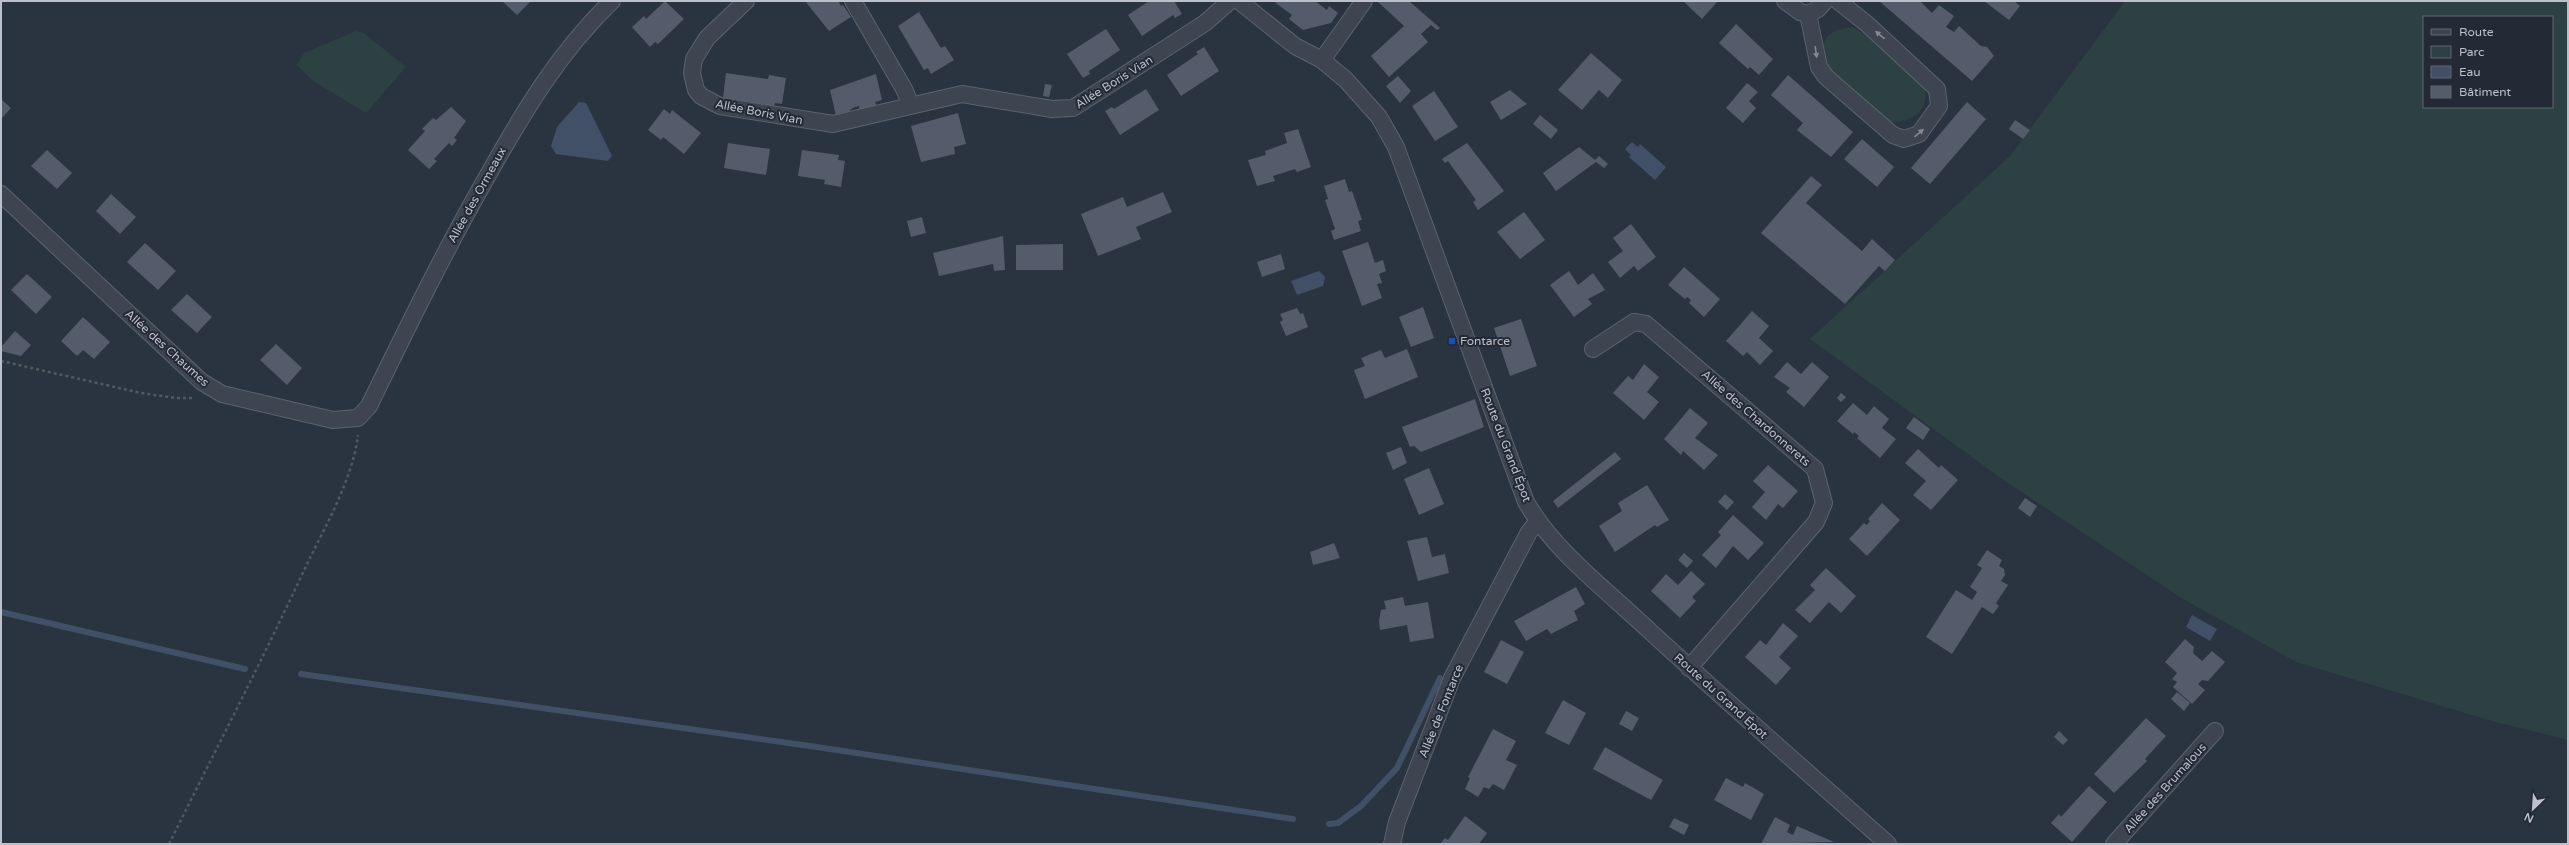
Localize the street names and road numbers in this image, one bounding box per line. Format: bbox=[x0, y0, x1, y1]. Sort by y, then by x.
street label: Allée Boris Vian bbox=[1073, 53, 1155, 111]
street label: Allée Boris Vian bbox=[714, 97, 804, 127]
street label: Allée des Ormeaux bbox=[445, 145, 509, 245]
street label: Allée des Chaumes bbox=[122, 307, 212, 390]
street label: Allée des Chardonnerets bbox=[1699, 367, 1813, 469]
street label: Route du Grand Épot bbox=[1478, 386, 1534, 504]
street label: Route du Grand Épot bbox=[1671, 650, 1771, 742]
street label: Allée de Fontarce bbox=[1416, 662, 1466, 760]
street label: Allée des Brumalous bbox=[2121, 740, 2209, 836]

